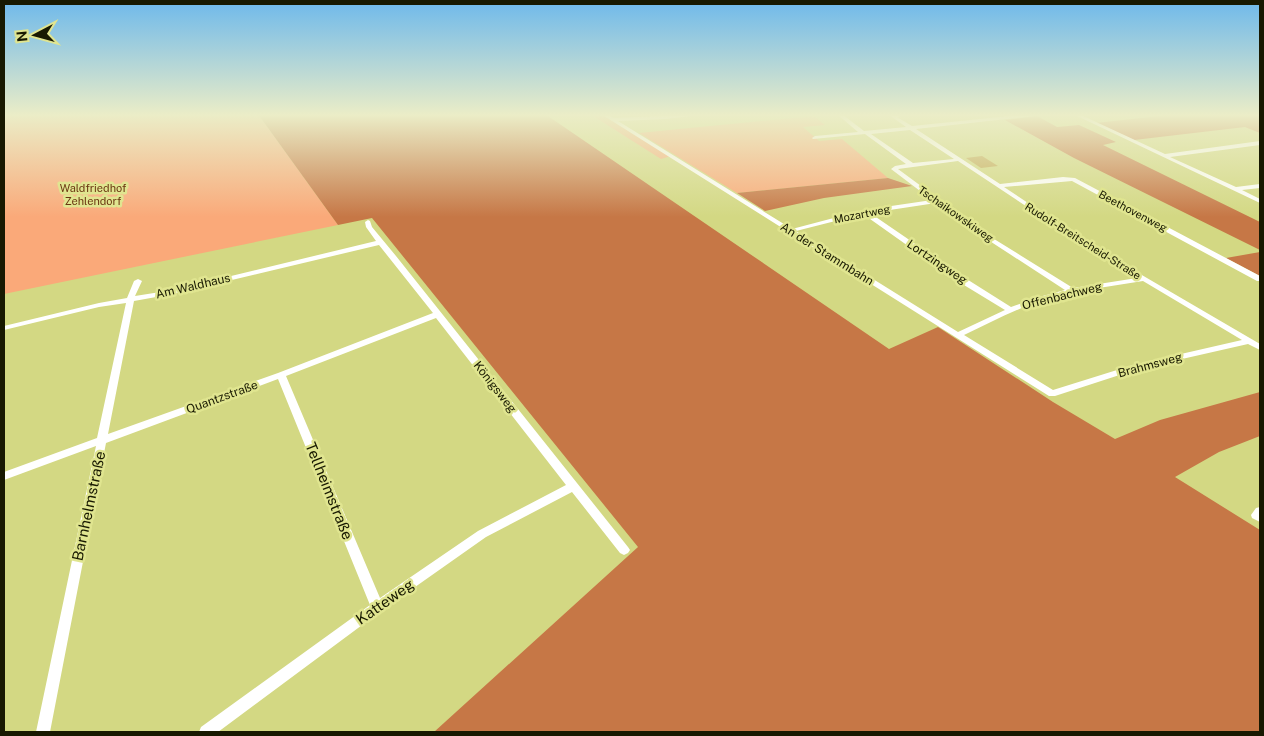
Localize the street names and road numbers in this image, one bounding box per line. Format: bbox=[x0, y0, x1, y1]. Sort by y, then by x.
street label: Tschaikowskiweg bbox=[916, 184, 996, 245]
street label: Beethovenweg bbox=[1097, 188, 1169, 234]
street label: Rudolf-Breitscheid-Straße bbox=[1023, 200, 1143, 282]
street label: Mozartweg bbox=[833, 203, 891, 225]
street label: An der Stammbahn bbox=[778, 220, 876, 288]
street label: Lortzingweg bbox=[904, 237, 970, 287]
street label: Am Waldhaus bbox=[154, 271, 232, 301]
street label: Offenbachweg bbox=[1021, 279, 1103, 313]
street label: Brahmsweg bbox=[1116, 350, 1184, 380]
street label: Königsweg bbox=[471, 359, 519, 415]
street label: Quantzstraße bbox=[184, 377, 260, 416]
street label: Tellheimstraße bbox=[302, 440, 357, 542]
street label: Barnhelmstraße bbox=[69, 449, 108, 562]
street label: Katteweg bbox=[353, 576, 417, 628]

